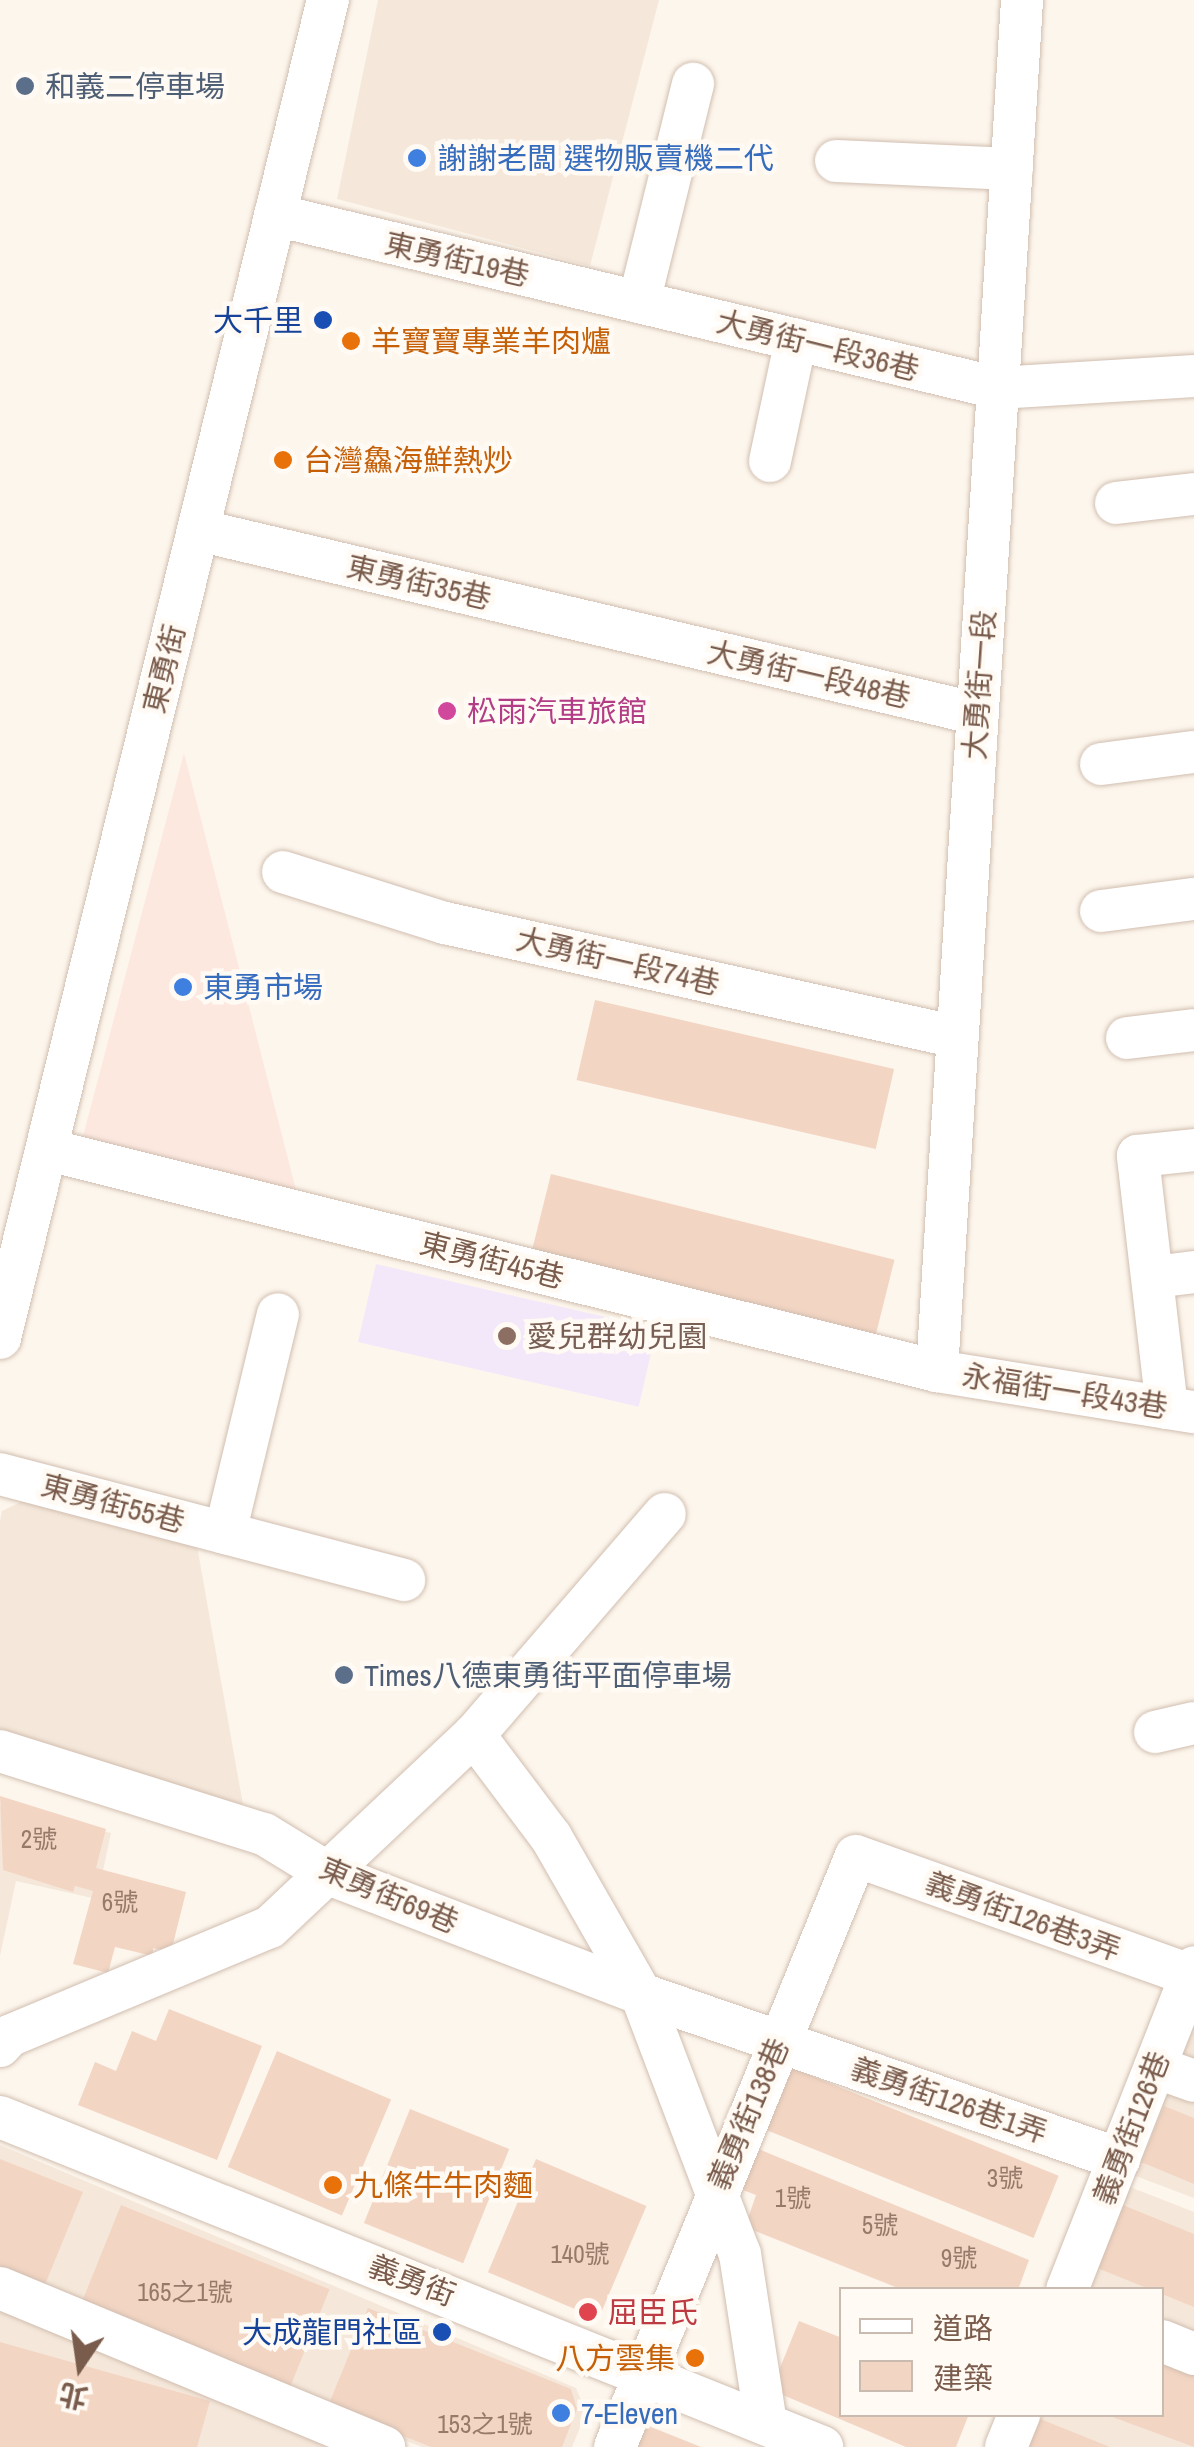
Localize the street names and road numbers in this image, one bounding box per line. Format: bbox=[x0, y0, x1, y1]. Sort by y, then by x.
street label: 東勇街19巷 bbox=[381, 225, 533, 293]
street label: 大勇街一段36巷 bbox=[713, 302, 923, 388]
street label: 東勇街35巷 bbox=[343, 548, 495, 616]
street label: 大勇街一段 bbox=[956, 609, 1002, 761]
street label: 東勇街 bbox=[136, 621, 192, 717]
street label: 大勇街一段48巷 bbox=[704, 633, 914, 715]
street label: 大勇街一段74巷 bbox=[513, 920, 723, 1002]
street label: 東勇街45巷 bbox=[416, 1225, 568, 1295]
street label: 永福街一段43巷 bbox=[960, 1357, 1170, 1425]
street label: 東勇街55巷 bbox=[37, 1467, 189, 1539]
street label: 東勇街69巷 bbox=[314, 1850, 464, 1940]
street label: 義勇街126巷3弄 bbox=[921, 1864, 1125, 1968]
street label: 義勇街138巷 bbox=[700, 2033, 796, 2195]
street label: 義勇街126巷 bbox=[1085, 2046, 1177, 2210]
street label: 義勇街126巷1弄 bbox=[846, 2050, 1052, 2150]
street label: 義勇街 bbox=[364, 2247, 460, 2313]

